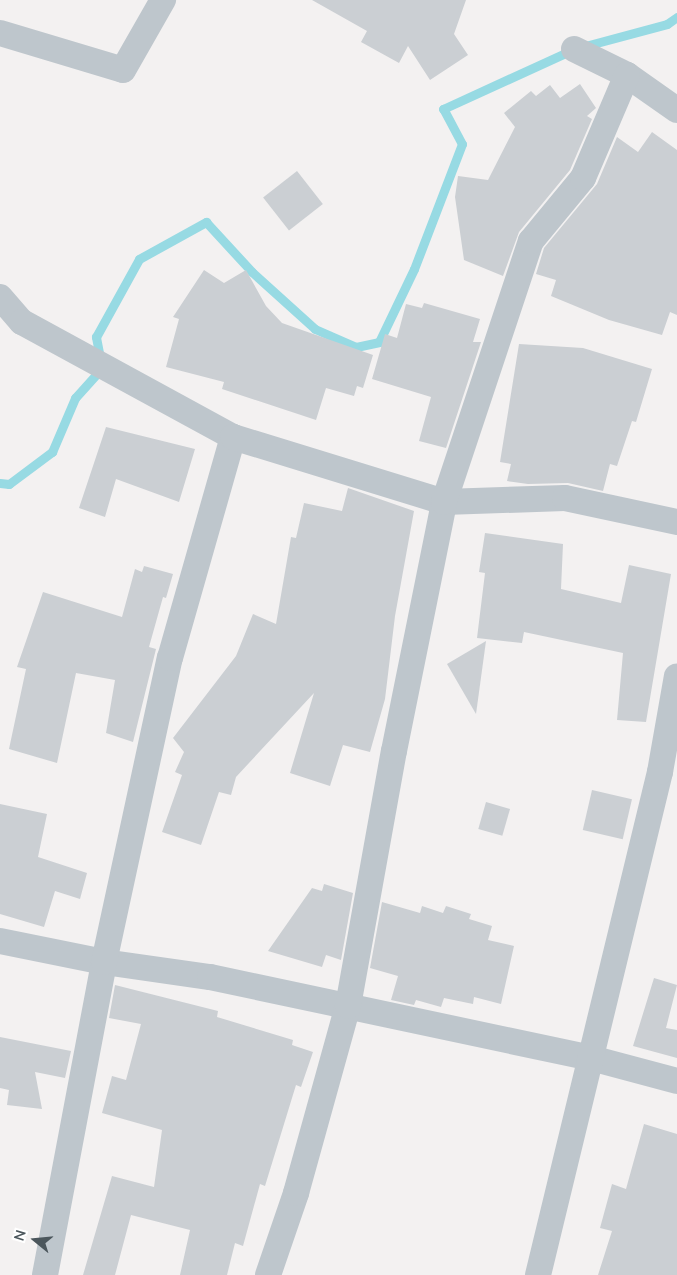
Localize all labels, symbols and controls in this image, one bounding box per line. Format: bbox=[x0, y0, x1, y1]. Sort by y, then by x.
north arrow bbox=[10, 1215, 60, 1265]
text: N bbox=[10, 1228, 31, 1243]

